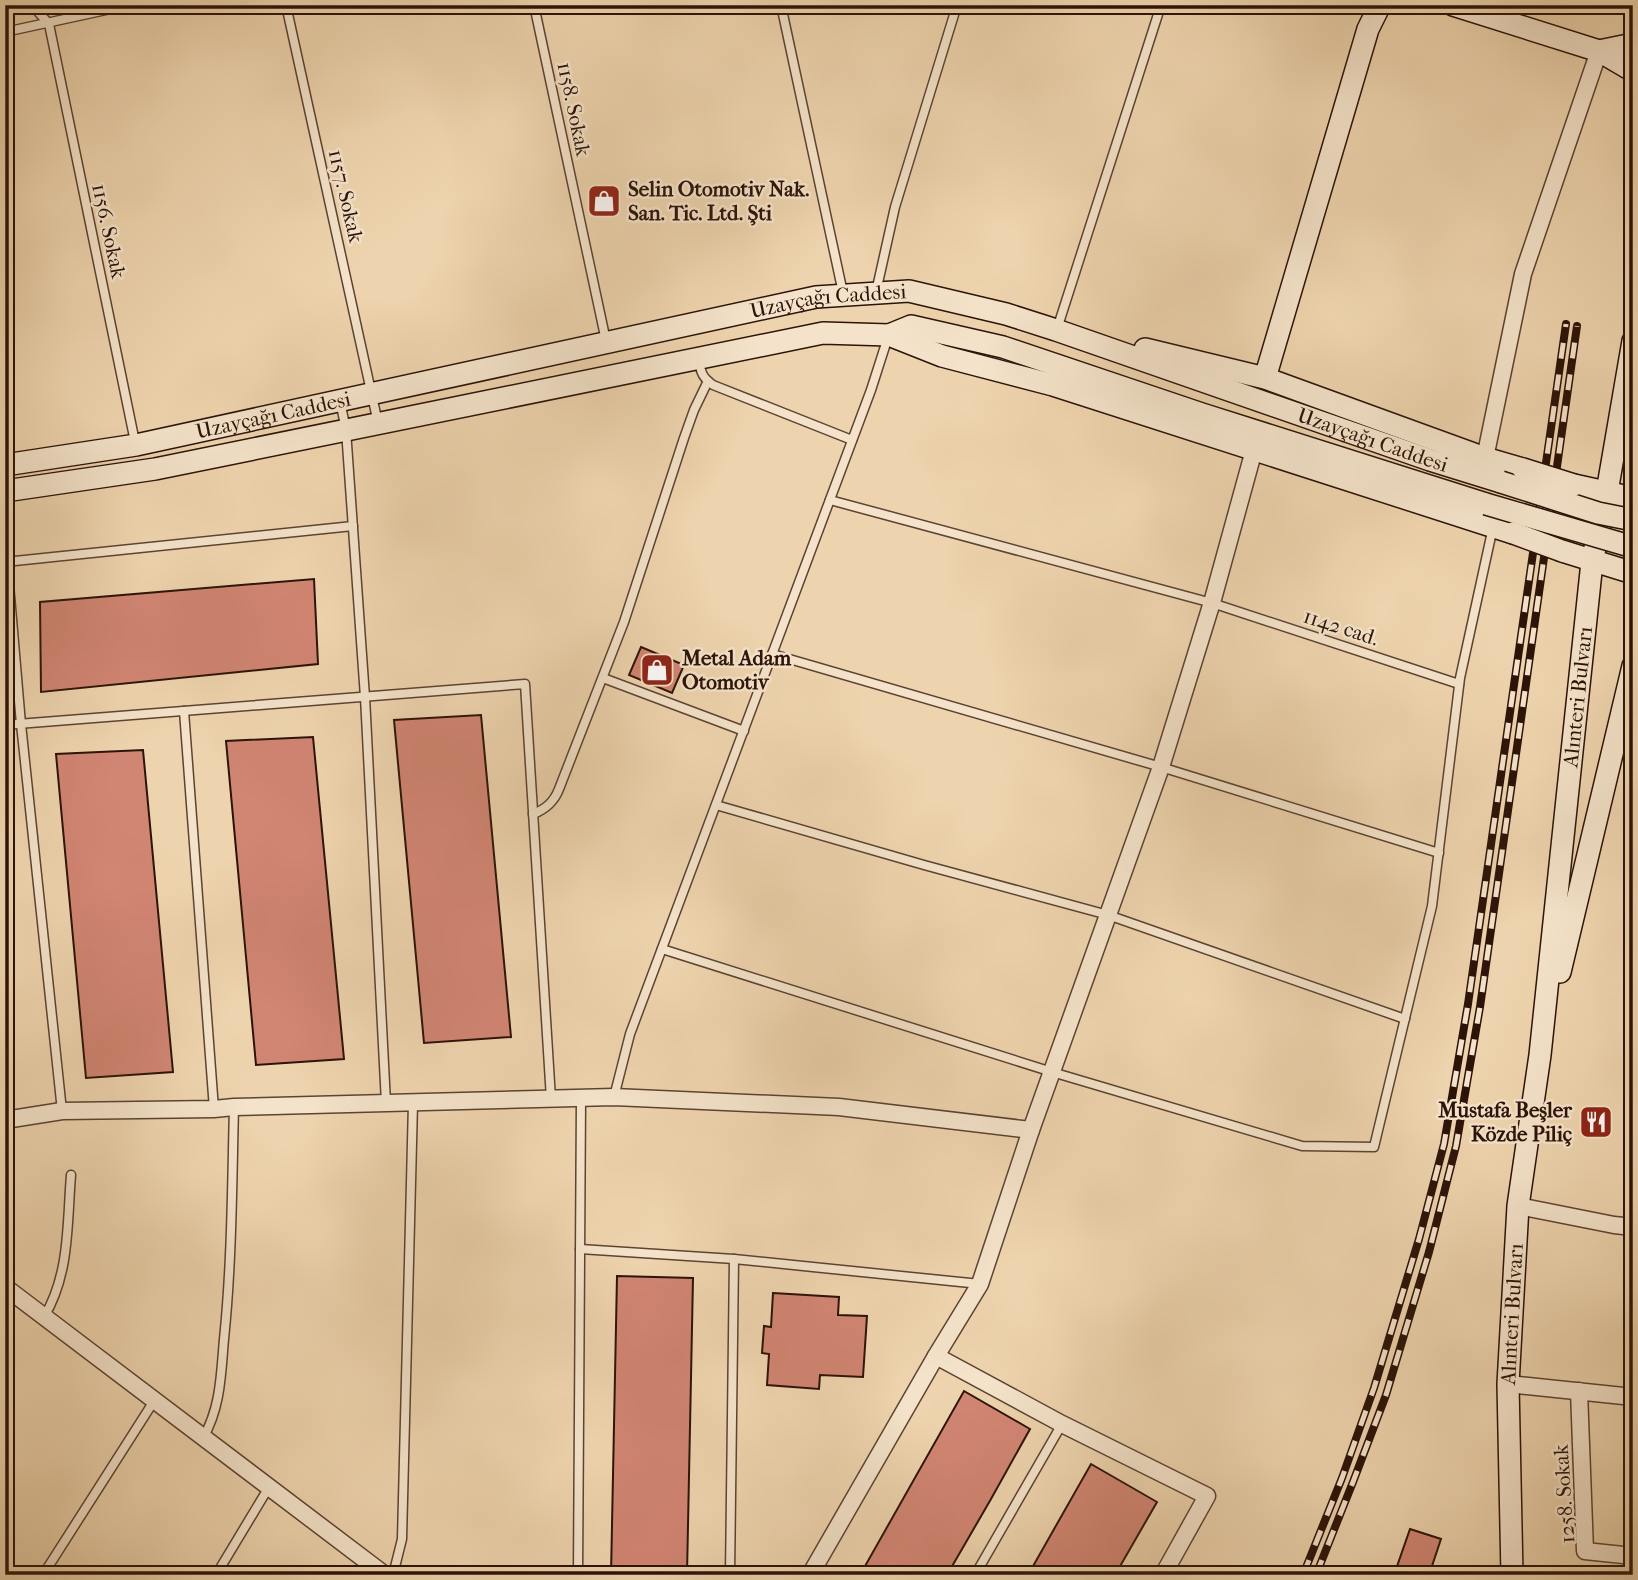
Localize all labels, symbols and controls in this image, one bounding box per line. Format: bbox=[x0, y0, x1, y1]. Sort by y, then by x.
street label: 1158. Sokak bbox=[552, 60, 596, 158]
street label: 1157. Sokak bbox=[324, 147, 368, 245]
place label: Selin Otomotiv Nak. San. Tic. Ltd. Şti bbox=[628, 177, 809, 226]
street label: 1156. Sokak bbox=[87, 181, 131, 281]
shop icon: Selin Otomotiv Nak. San. Tic. Ltd. Şti bbox=[585, 182, 623, 220]
street label: Uzayçağı Caddesi bbox=[748, 279, 907, 323]
street label: Uzayçağı Caddesi bbox=[194, 387, 353, 444]
street label: Uzayçağı Caddesi bbox=[1294, 403, 1451, 477]
street label: 1142 cad. bbox=[1300, 604, 1382, 650]
street label: Alınteri Bulvarı bbox=[1558, 625, 1597, 770]
place label: Metal Adam Otomotiv bbox=[681, 646, 792, 694]
shop icon: Metal Adam Otomotiv bbox=[638, 651, 676, 689]
place label: Mustafa Beşler Közde Piliç bbox=[1437, 1098, 1573, 1147]
restaurant icon: Mustafa Beşler Közde Piliç bbox=[1577, 1103, 1615, 1141]
street label: Alınteri Bulvarı bbox=[1496, 1243, 1528, 1387]
street label: 1258. Sokak bbox=[1549, 1444, 1579, 1544]

